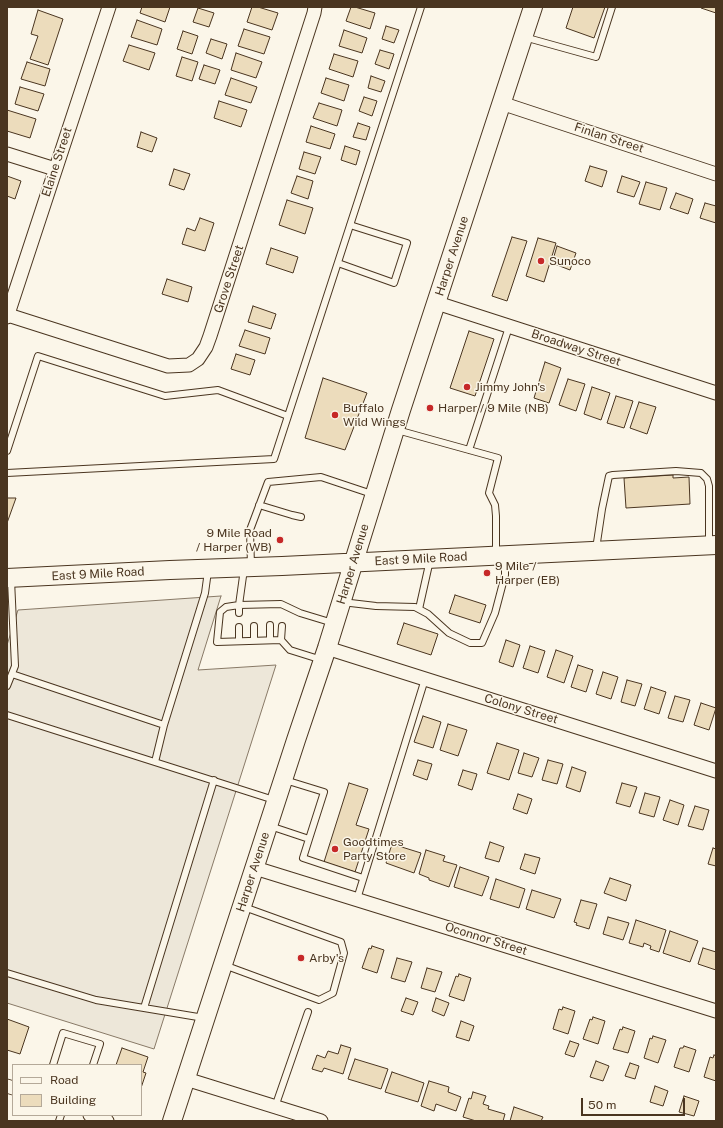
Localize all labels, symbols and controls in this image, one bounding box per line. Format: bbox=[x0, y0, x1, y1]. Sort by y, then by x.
street label: Finlan Street bbox=[572, 120, 646, 156]
street label: Elaine Street bbox=[39, 125, 75, 199]
street label: Harper Avenue bbox=[432, 214, 472, 298]
street label: Grove Street bbox=[211, 243, 247, 315]
place label: Sunoco bbox=[549, 254, 591, 268]
marker: Sunoco bbox=[536, 256, 546, 266]
street label: Broadway Street bbox=[529, 327, 623, 369]
place label: Jimmy John's bbox=[475, 380, 545, 394]
marker: Jimmy John's bbox=[462, 382, 472, 392]
place label: Buffalo Wild Wings bbox=[343, 401, 406, 429]
place label: Harper / 9 Mile (NB) bbox=[438, 401, 549, 415]
marker: Harper / 9 Mile (NB) bbox=[425, 403, 435, 413]
marker: Buffalo Wild Wings bbox=[330, 410, 340, 420]
street label: Harper Avenue bbox=[334, 522, 372, 606]
place label: 9 Mile Road / Harper (WB) bbox=[196, 526, 272, 554]
marker: 9 Mile Road / Harper (WB) bbox=[275, 535, 285, 545]
street label: East 9 Mile Road bbox=[374, 549, 468, 569]
place label: 9 Mile / Harper (EB) bbox=[495, 559, 560, 587]
street label: East 9 Mile Road bbox=[51, 564, 145, 584]
marker: 9 Mile / Harper (EB) bbox=[482, 568, 492, 578]
street label: Colony Street bbox=[482, 691, 560, 727]
street label: Harper Avenue bbox=[233, 830, 273, 914]
place label: Goodtimes Party Store bbox=[343, 835, 406, 863]
marker: Goodtimes Party Store bbox=[330, 844, 340, 854]
street label: Oconnor Street bbox=[443, 920, 529, 958]
place label: Arby's bbox=[309, 951, 344, 965]
marker: Arby's bbox=[296, 953, 306, 963]
legend bbox=[12, 1064, 142, 1116]
text: Road bbox=[50, 1073, 78, 1087]
scale bar bbox=[583, 1090, 687, 1116]
text: Building bbox=[50, 1093, 96, 1107]
text: 50 m bbox=[588, 1098, 616, 1112]

